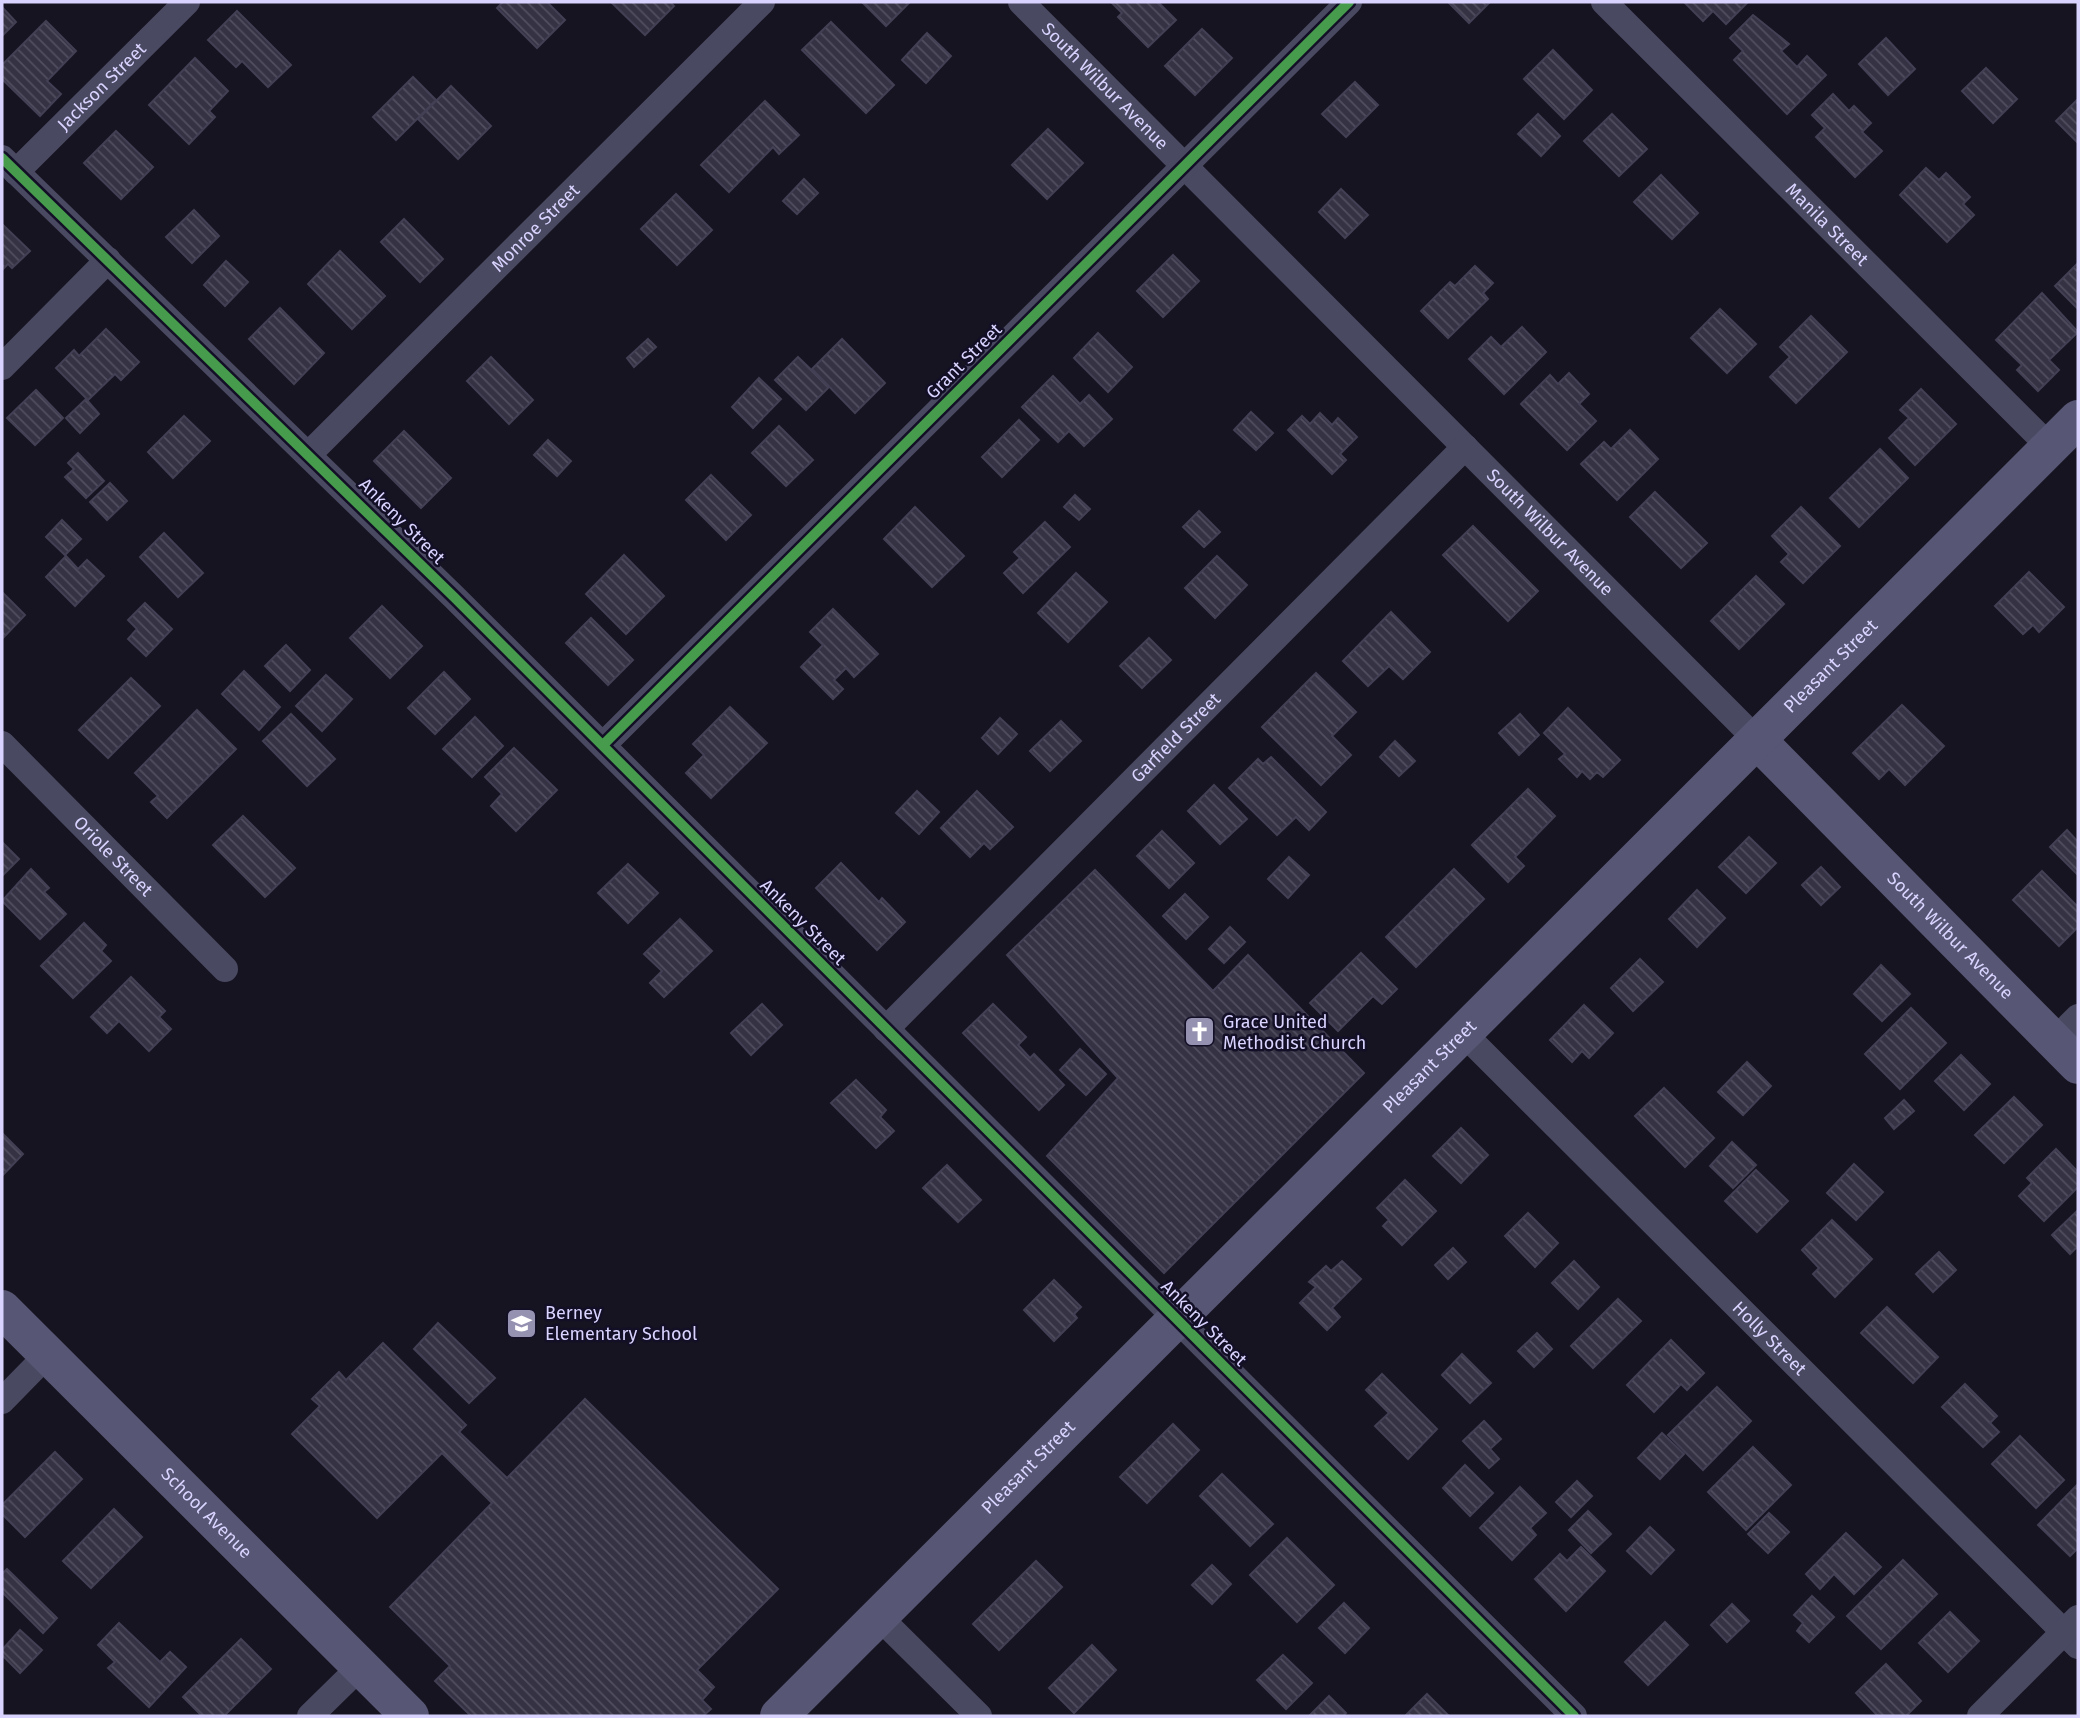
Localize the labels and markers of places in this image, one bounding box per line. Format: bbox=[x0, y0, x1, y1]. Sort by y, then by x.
place label: Grace United Methodist Church bbox=[1223, 1011, 1366, 1054]
church icon: Grace United Methodist Church bbox=[1183, 1015, 1217, 1049]
place label: Berney Elementary School bbox=[545, 1302, 697, 1345]
school or university icon: Berney Elementary School bbox=[505, 1306, 539, 1340]

